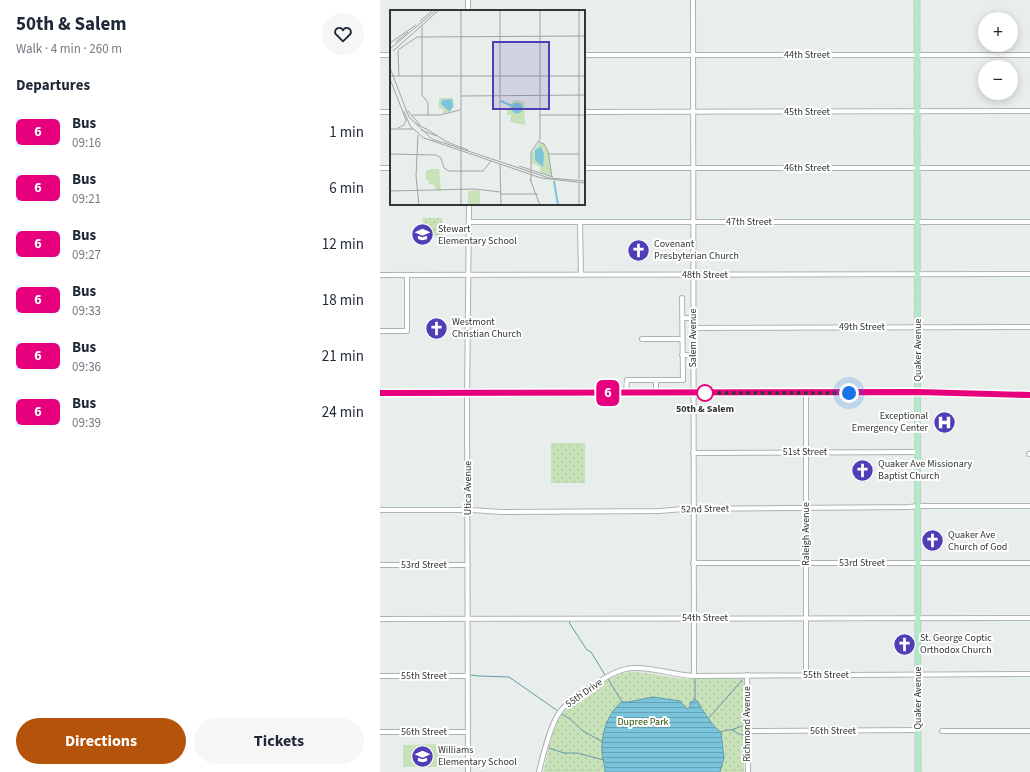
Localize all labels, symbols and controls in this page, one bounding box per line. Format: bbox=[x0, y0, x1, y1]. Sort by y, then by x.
inset map bbox=[390, 10, 585, 205]
text: 50th & Salem bbox=[16, 11, 127, 38]
map controls bbox=[978, 12, 1018, 100]
button: + bbox=[978, 12, 1018, 52]
button: heart bbox=[322, 13, 364, 55]
text: Walk · 4 min · 260 m bbox=[16, 40, 122, 58]
street label: 44th Street bbox=[784, 48, 831, 62]
button: − bbox=[978, 60, 1018, 100]
text: Departures bbox=[16, 75, 90, 96]
street label: 45th Street bbox=[784, 105, 831, 119]
text: Bus bbox=[72, 113, 96, 134]
text: 6 bbox=[34, 122, 42, 142]
text: 1 min bbox=[329, 122, 364, 143]
text: 09:16 bbox=[72, 134, 101, 152]
street label: 46th Street bbox=[784, 161, 831, 175]
text: Bus bbox=[72, 169, 96, 190]
text: 6 bbox=[34, 178, 42, 198]
text: 6 min bbox=[329, 178, 364, 199]
text: 09:21 bbox=[72, 190, 101, 208]
street label: 47th Street bbox=[726, 215, 773, 229]
school or university icon: Stewart Elementary School bbox=[409, 222, 435, 248]
place label: Stewart Elementary School bbox=[438, 222, 517, 248]
text: Bus bbox=[72, 225, 96, 246]
text: 6 bbox=[34, 234, 42, 254]
text: 12 min bbox=[322, 234, 364, 255]
church icon: Covenant Presbyterian Church bbox=[626, 237, 652, 263]
place label: Covenant Presbyterian Church bbox=[654, 237, 739, 263]
text: 09:27 bbox=[72, 246, 101, 264]
street label: 48th Street bbox=[682, 268, 729, 282]
text: Bus bbox=[72, 281, 96, 302]
text: 6 bbox=[34, 290, 42, 310]
text: 18 min bbox=[322, 290, 364, 311]
text: 09:33 bbox=[72, 302, 101, 320]
street label: Salem Avenue bbox=[686, 308, 700, 368]
church icon: Westmont Christian Church bbox=[424, 315, 450, 341]
place label: Westmont Christian Church bbox=[452, 315, 521, 341]
street label: Quaker Avenue bbox=[911, 318, 925, 382]
street label: 49th Street bbox=[839, 320, 886, 334]
text: Bus bbox=[72, 337, 96, 358]
text: 6 bbox=[34, 346, 42, 366]
text: 21 min bbox=[322, 346, 364, 367]
text: 09:36 bbox=[72, 358, 101, 376]
line badge: 6 bbox=[595, 380, 621, 406]
text: 6 bbox=[604, 383, 612, 403]
your location bbox=[839, 383, 859, 403]
marker: 50th & Salem bbox=[696, 384, 714, 402]
text: Bus bbox=[72, 393, 96, 414]
text: 6 bbox=[34, 402, 42, 422]
text: 24 min bbox=[322, 402, 364, 423]
place label: 50th & Salem bbox=[676, 402, 734, 416]
place label: Exceptional Emergency Center bbox=[852, 409, 929, 435]
hospital icon: Exceptional Emergency Center bbox=[931, 409, 957, 435]
text: 09:39 bbox=[72, 414, 101, 432]
street label: 51st Street bbox=[783, 445, 828, 459]
church icon: Quaker Ave Missionary Baptist Church bbox=[849, 457, 875, 483]
place label: Quaker Ave Missionary Baptist Church bbox=[878, 457, 972, 483]
street label: Utica Avenue bbox=[461, 461, 475, 515]
street label: 52nd Street bbox=[681, 502, 730, 516]
street label: Raleigh Avenue bbox=[799, 502, 813, 566]
church icon: Quaker Ave Church of God bbox=[920, 528, 946, 554]
place label: Quaker Ave Church of God bbox=[948, 528, 1007, 554]
street label: 53rd Street bbox=[839, 556, 886, 570]
street label: 53rd Street bbox=[401, 558, 448, 572]
street label: 54th Street bbox=[682, 611, 729, 625]
church icon: St. George Coptic Orthodox Church bbox=[891, 631, 917, 657]
place label: St. George Coptic Orthodox Church bbox=[920, 631, 992, 657]
street label: Quaker Avenue bbox=[911, 666, 925, 730]
street label: 55th Street bbox=[803, 668, 850, 682]
street label: 55th Street bbox=[401, 669, 448, 683]
street label: 55th Drive bbox=[563, 675, 605, 711]
street label: Richmond Avenue bbox=[740, 686, 754, 762]
park label: Dupree Park bbox=[617, 715, 669, 729]
button: Directions bbox=[16, 718, 186, 764]
button: Tickets bbox=[194, 718, 364, 764]
street label: 56th Street bbox=[810, 724, 857, 738]
street label: 56th Street bbox=[401, 725, 448, 739]
school or university icon: Williams Elementary School bbox=[409, 743, 435, 769]
place label: Williams Elementary School bbox=[438, 743, 517, 769]

